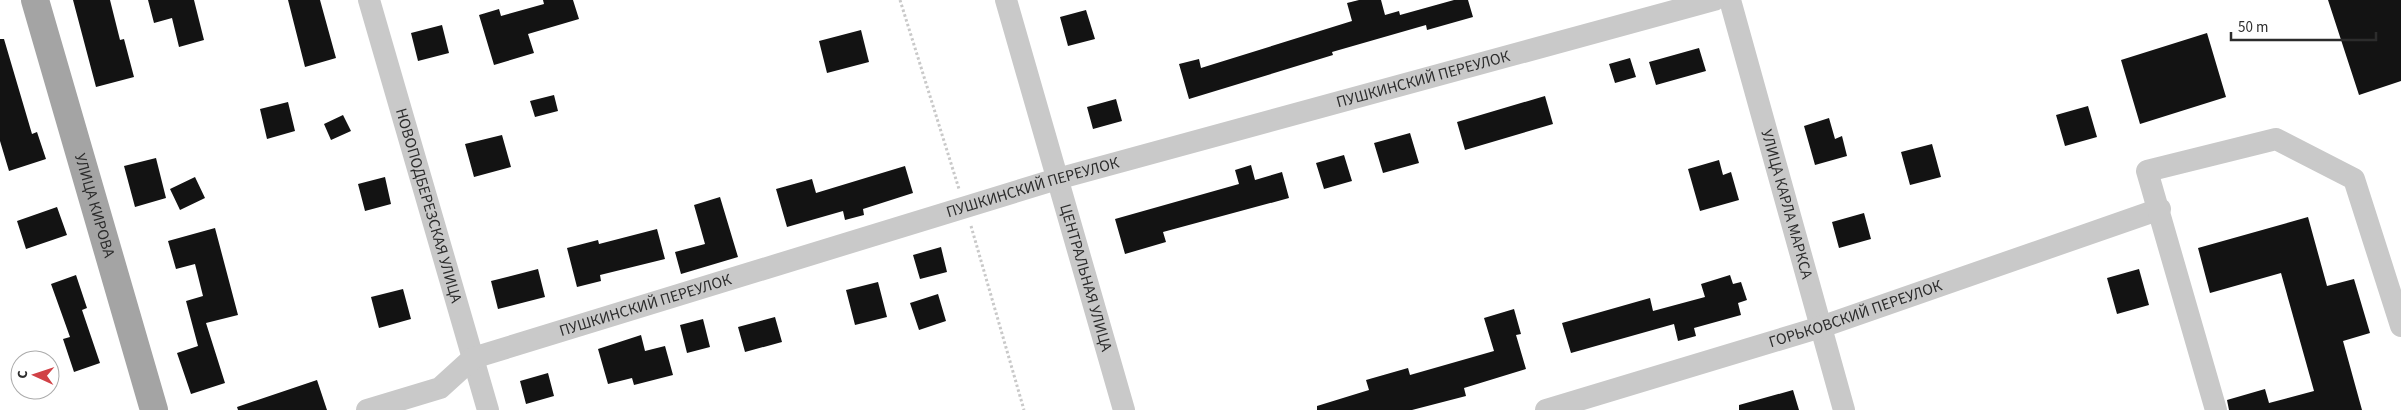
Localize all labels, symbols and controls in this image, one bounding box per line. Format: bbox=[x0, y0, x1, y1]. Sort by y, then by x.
scale bar bbox=[2231, 10, 2376, 42]
text: 50 m bbox=[2238, 17, 2268, 38]
street label: ПУШКИНСКИЙ ПЕРЕУЛОК bbox=[1334, 45, 1513, 113]
street label: НОВОПОДБЕРЕЗСКАЯ УЛИЦА bbox=[390, 105, 467, 306]
street label: УЛИЦА КАРЛА МАРКСА bbox=[1756, 127, 1818, 282]
street label: УЛИЦА КИРОВА bbox=[69, 151, 120, 261]
street label: ПУШКИНСКИЙ ПЕРЕУЛОК bbox=[944, 151, 1122, 223]
street label: ЦЕНТРАЛЬНАЯ УЛИЦА bbox=[1054, 201, 1118, 354]
street label: ПУШКИНСКИЙ ПЕРЕУЛОК bbox=[556, 268, 735, 342]
street label: ГОРЬКОВСКИЙ ПЕРЕУЛОК bbox=[1766, 274, 1946, 353]
north arrow bbox=[10, 350, 60, 400]
text: С bbox=[13, 370, 33, 379]

